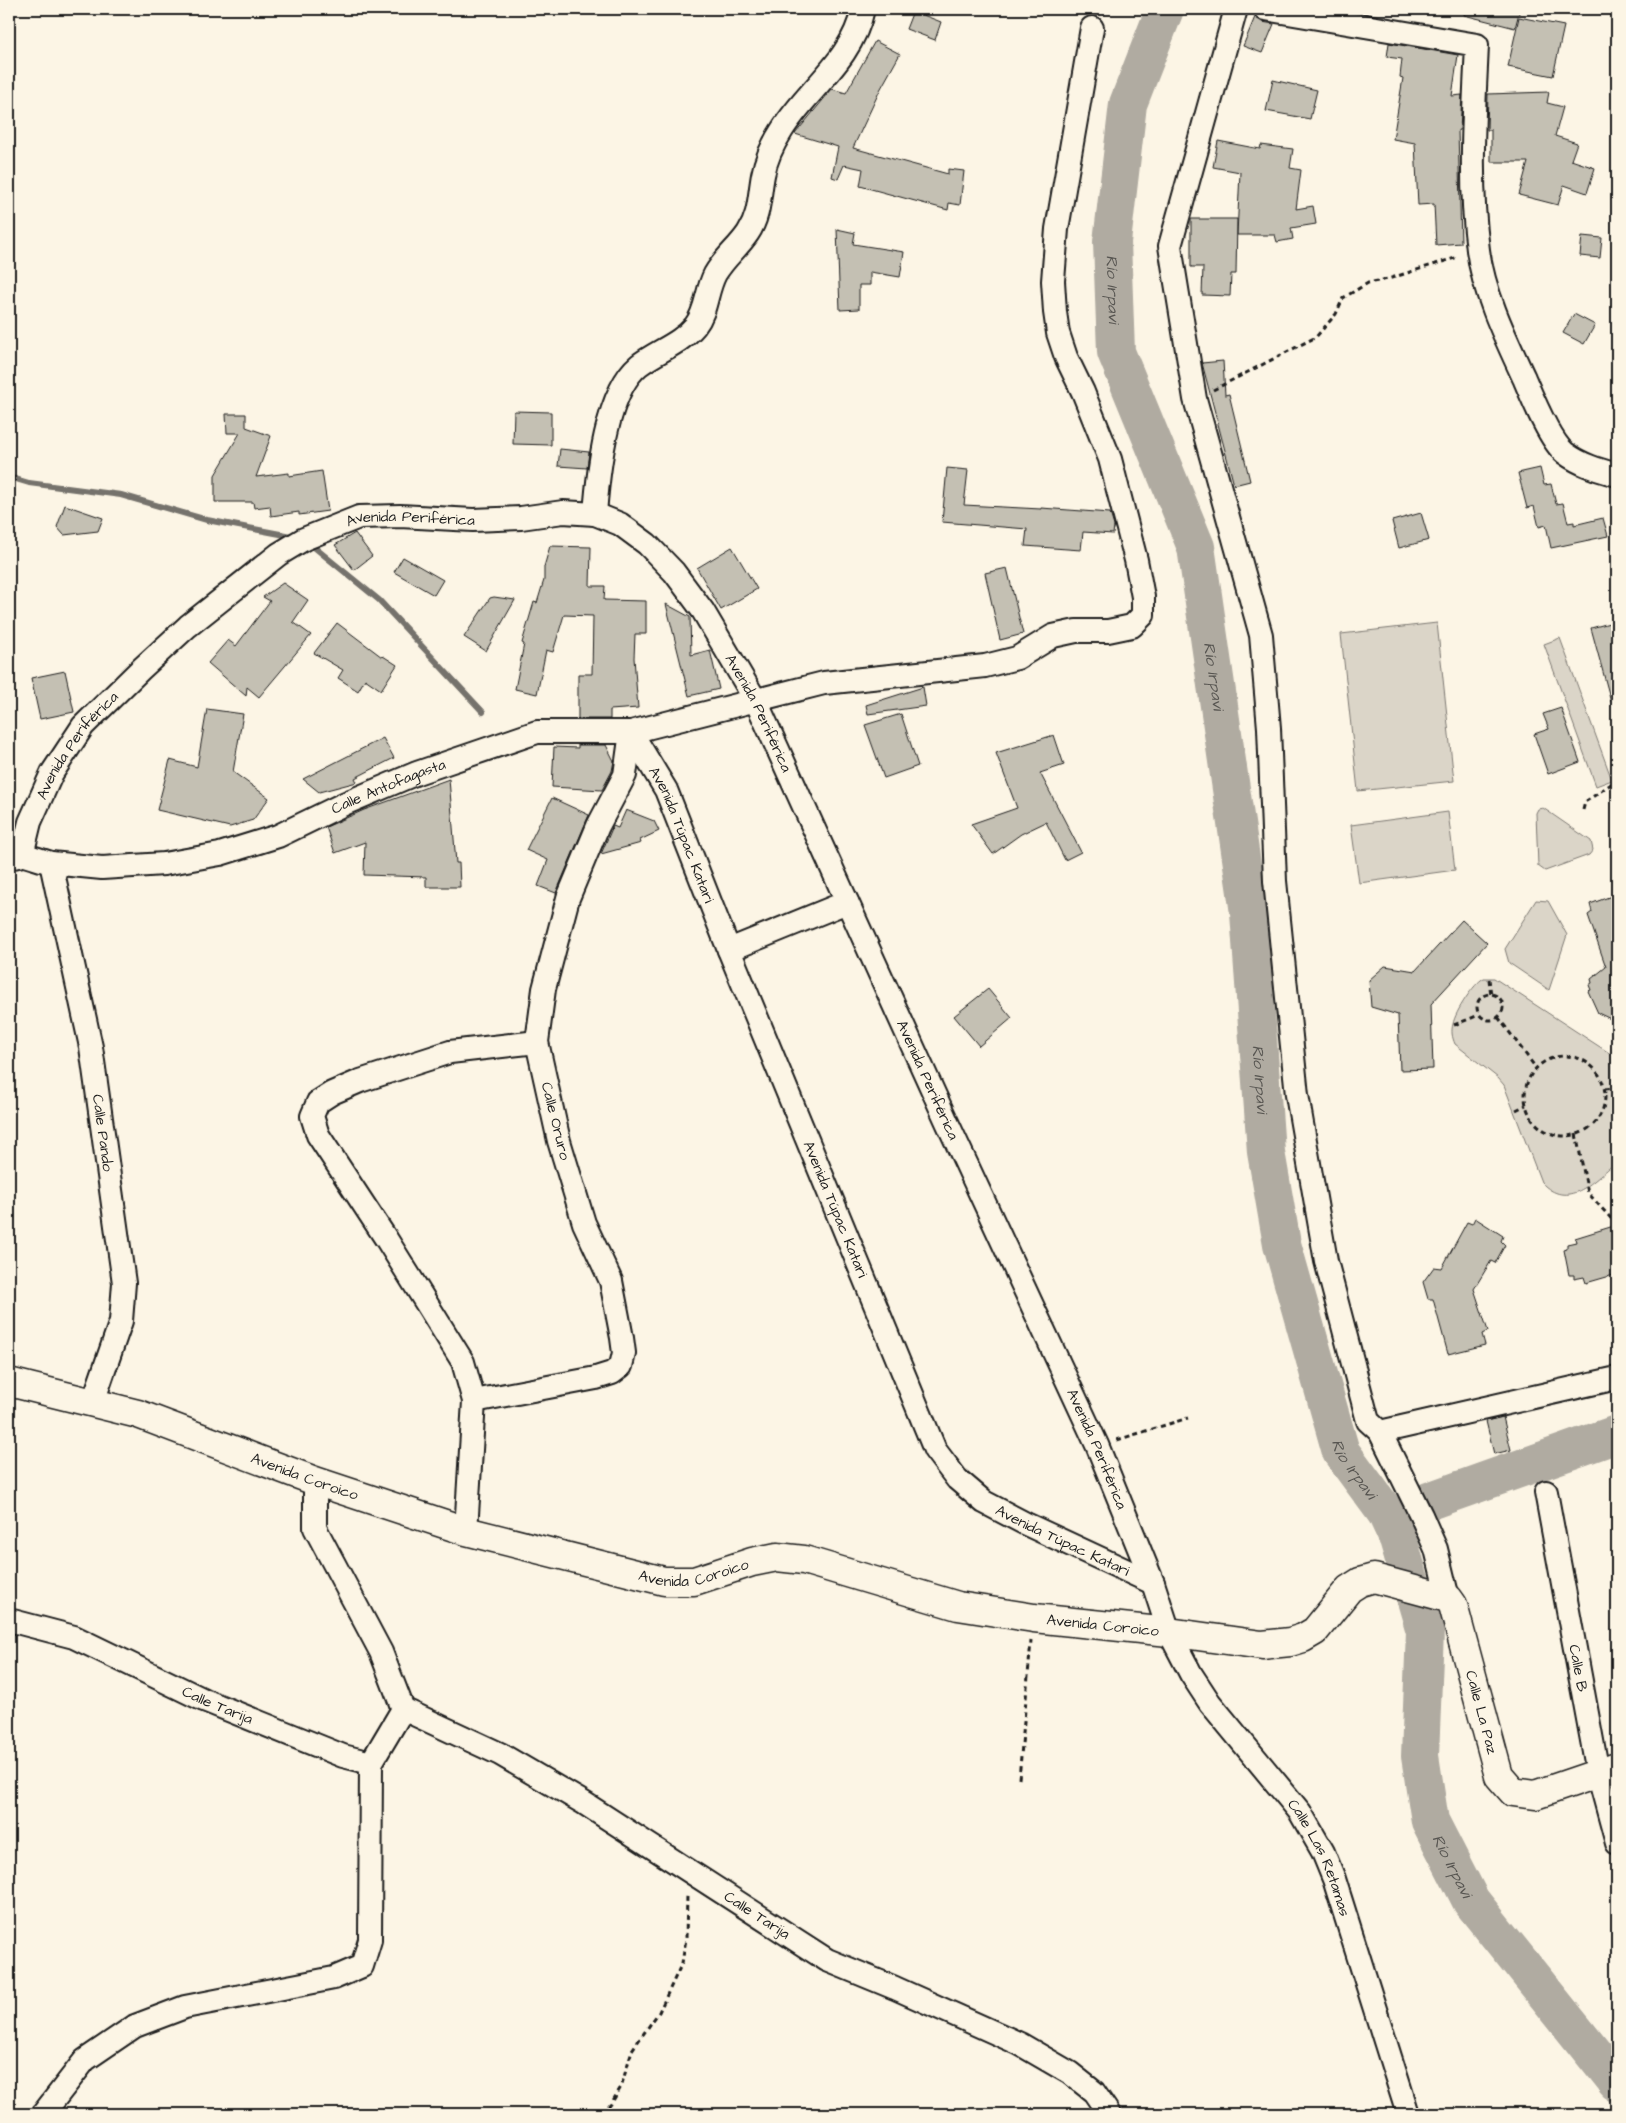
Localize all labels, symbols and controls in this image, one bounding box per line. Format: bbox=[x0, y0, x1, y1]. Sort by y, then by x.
water label: Río Irpavi bbox=[1100, 255, 1125, 326]
street label: Avenida Periférica bbox=[343, 506, 476, 532]
water label: Río Irpavi bbox=[1198, 641, 1230, 714]
street label: Avenida Periférica bbox=[720, 651, 797, 776]
street label: Avenida Periférica bbox=[31, 687, 123, 803]
street label: Calle Antofagasta bbox=[328, 754, 449, 820]
street label: Avenida Túpac Katari bbox=[643, 763, 720, 907]
street label: Avenida Periférica bbox=[891, 1017, 964, 1144]
water label: Río Irpavi bbox=[1246, 1044, 1273, 1117]
street label: Calle Oruro bbox=[536, 1080, 575, 1163]
street label: Calle Pando bbox=[87, 1093, 118, 1174]
street label: Avenida Túpac Katari bbox=[798, 1138, 873, 1282]
street label: Avenida Periférica bbox=[1061, 1385, 1132, 1513]
water label: Río Irpavi bbox=[1326, 1437, 1383, 1506]
street label: Avenida Coroico bbox=[248, 1448, 362, 1506]
street label: Avenida Túpac Katari bbox=[992, 1500, 1134, 1582]
street label: Avenida Coroico bbox=[636, 1554, 752, 1592]
street label: Avenida Coroico bbox=[1046, 1609, 1160, 1642]
street label: Calle B bbox=[1563, 1643, 1593, 1694]
street label: Calle La Paz bbox=[1460, 1668, 1503, 1757]
street label: Calle Tarija bbox=[178, 1681, 256, 1730]
street label: Calle Las Retamas bbox=[1282, 1795, 1355, 1919]
water label: Río Irpavi bbox=[1427, 1831, 1478, 1904]
street label: Calle Tarija bbox=[720, 1886, 794, 1945]

